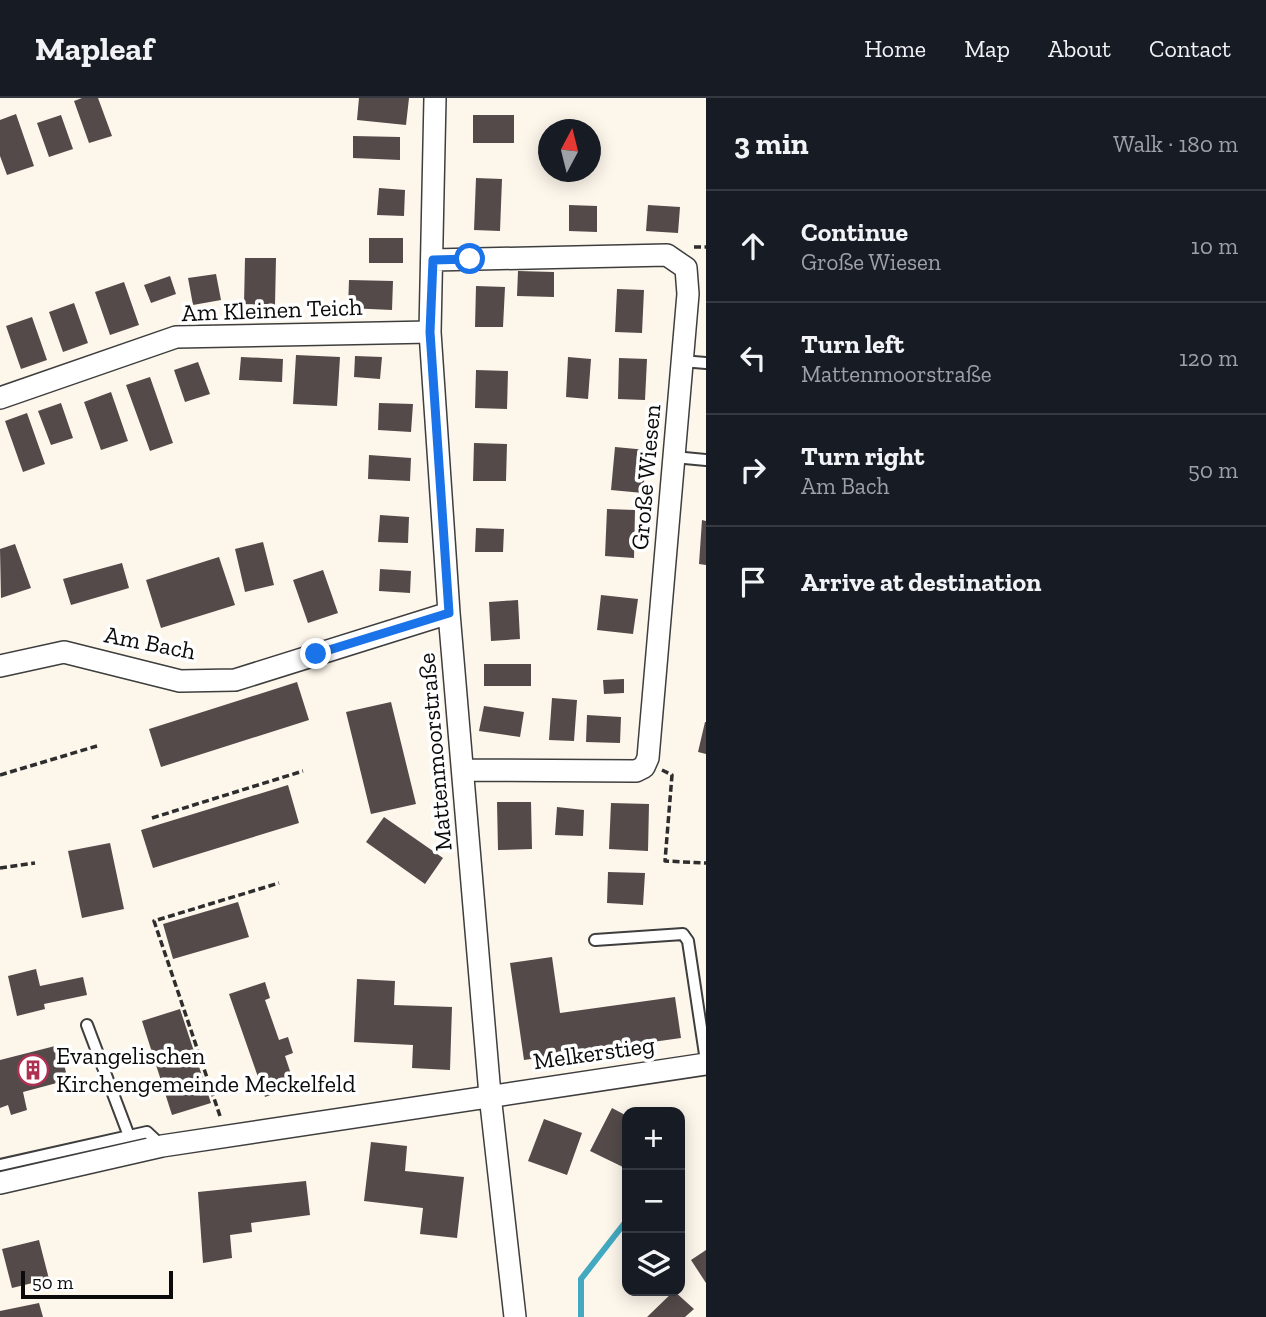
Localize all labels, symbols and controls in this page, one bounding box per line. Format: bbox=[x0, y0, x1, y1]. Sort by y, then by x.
text: Mapleaf bbox=[35, 29, 153, 68]
text: Home bbox=[864, 34, 926, 63]
text: Map bbox=[964, 34, 1010, 63]
text: About bbox=[1048, 34, 1111, 63]
text: Contact bbox=[1149, 34, 1231, 63]
north arrow bbox=[538, 119, 601, 182]
text: 3 min bbox=[734, 126, 809, 162]
text: Walk · 180 m bbox=[1113, 130, 1238, 158]
text: Continue bbox=[801, 216, 908, 248]
icon: ahead bbox=[734, 227, 772, 265]
text: 10 m bbox=[1191, 232, 1238, 260]
route start bbox=[454, 243, 485, 274]
text: Große Wiesen bbox=[801, 248, 941, 276]
street label: Am Kleinen Teich bbox=[181, 292, 364, 327]
text: Turn left bbox=[801, 328, 904, 360]
icon: left bbox=[734, 339, 772, 377]
text: 120 m bbox=[1179, 344, 1238, 372]
text: Mattenmoorstraße bbox=[801, 360, 992, 388]
street label: Große Wiesen bbox=[625, 403, 666, 551]
text: Turn right bbox=[801, 440, 924, 472]
icon: right bbox=[734, 451, 772, 489]
text: 50 m bbox=[1188, 456, 1238, 484]
text: Am Bach bbox=[801, 472, 889, 500]
icon: arrive bbox=[734, 563, 772, 601]
text: Arrive at destination bbox=[801, 566, 1041, 598]
street label: Am Bach bbox=[102, 619, 199, 666]
route end bbox=[300, 638, 331, 669]
street label: Mattenmoorstraße bbox=[411, 652, 458, 852]
street label: Melkerstieg bbox=[531, 1030, 656, 1075]
place label: Evangelischen Kirchengemeinde Meckelfeld bbox=[56, 1041, 356, 1098]
building icon: Evangelischen Kirchengemeinde Meckelfeld bbox=[16, 1053, 50, 1087]
map controls bbox=[622, 1107, 685, 1296]
button: + bbox=[622, 1107, 685, 1170]
button: − bbox=[622, 1170, 685, 1233]
button: layers bbox=[622, 1233, 685, 1296]
scale bar bbox=[21, 1268, 173, 1300]
text: 50 m bbox=[32, 1271, 73, 1294]

